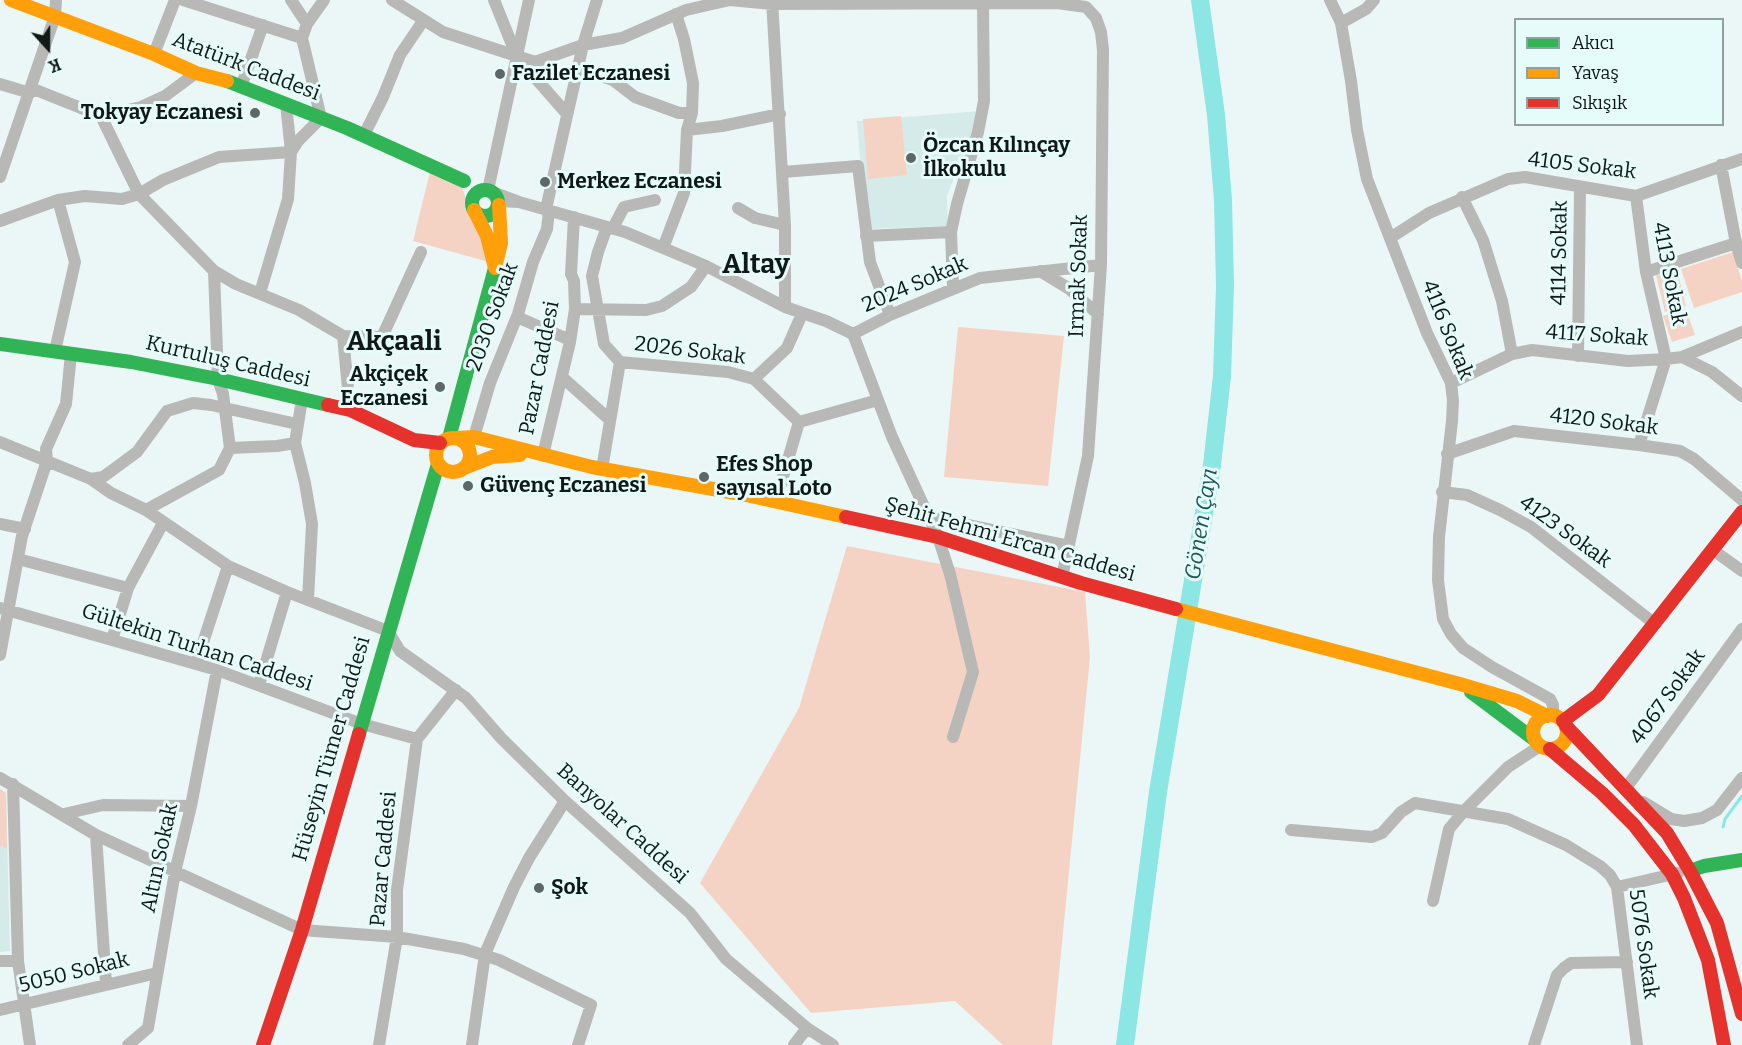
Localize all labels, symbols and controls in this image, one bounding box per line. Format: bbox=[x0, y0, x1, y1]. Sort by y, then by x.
north arrow bbox=[18, 18, 78, 78]
legend bbox=[1514, 18, 1724, 126]
street label: Atatürk Caddesi bbox=[169, 27, 323, 107]
text: Akıcı bbox=[1572, 32, 1614, 54]
text: K bbox=[46, 54, 63, 76]
place label: Fazilet Eczanesi bbox=[512, 61, 670, 87]
text: Yavaş bbox=[1572, 62, 1619, 84]
marker: Fazilet Eczanesi bbox=[493, 67, 507, 81]
text: Sıkışık bbox=[1572, 92, 1627, 114]
place label: Tokyay Eczanesi bbox=[81, 100, 243, 126]
marker: Tokyay Eczanesi bbox=[248, 106, 262, 120]
place label: Özcan Kılınçay İlkokulu bbox=[923, 133, 1070, 183]
street label: 4105 Sokak bbox=[1526, 147, 1638, 185]
marker: Özcan Kılınçay İlkokulu bbox=[904, 151, 918, 165]
place label: Merkez Eczanesi bbox=[557, 169, 722, 195]
marker: Merkez Eczanesi bbox=[538, 175, 552, 189]
street label: 4114 Sokak bbox=[1546, 200, 1574, 306]
street label: Irmak Sokak bbox=[1064, 214, 1094, 338]
street label: 4113 Sokak bbox=[1647, 220, 1691, 328]
district label: Altay bbox=[722, 249, 790, 281]
street label: 2024 Sokak bbox=[859, 252, 971, 318]
street label: 2030 Sokak bbox=[462, 259, 524, 375]
street label: 4116 Sokak bbox=[1416, 277, 1478, 383]
street label: Pazar Caddesi bbox=[515, 299, 565, 437]
street label: 4117 Sokak bbox=[1545, 320, 1649, 352]
district label: Akçaali bbox=[346, 326, 442, 358]
street label: Kurtuluş Caddesi bbox=[143, 331, 313, 393]
street label: 2026 Sokak bbox=[633, 332, 747, 370]
place label: Akçiçek Eczanesi bbox=[340, 362, 428, 412]
marker: Akçiçek Eczanesi bbox=[433, 380, 447, 394]
street label: 4120 Sokak bbox=[1548, 403, 1660, 441]
place label: Efes Shop sayısal Loto bbox=[716, 452, 832, 502]
water label: Gönen Çayı bbox=[1180, 466, 1224, 582]
marker: Efes Shop sayısal Loto bbox=[697, 470, 711, 484]
place label: Güvenç Eczanesi bbox=[480, 473, 646, 499]
marker: Güvenç Eczanesi bbox=[461, 479, 475, 493]
street label: 4123 Sokak bbox=[1514, 490, 1616, 574]
street label: Şehit Fehmi Ercan Caddesi bbox=[882, 492, 1138, 588]
street label: Gültekin Turhan Caddesi bbox=[78, 599, 316, 697]
street label: Hüseyin Tümer Caddesi bbox=[288, 634, 376, 864]
street label: 4067 Sokak bbox=[1625, 644, 1711, 750]
street label: Banyolar Caddesi bbox=[551, 758, 693, 890]
street label: Pazar Caddesi bbox=[366, 790, 402, 928]
street label: Altın Sokak bbox=[136, 801, 184, 915]
place label: Şok bbox=[551, 875, 588, 901]
marker: Şok bbox=[532, 881, 546, 895]
street label: 5076 Sokak bbox=[1623, 888, 1663, 1000]
street label: 5050 Sokak bbox=[16, 947, 132, 999]

